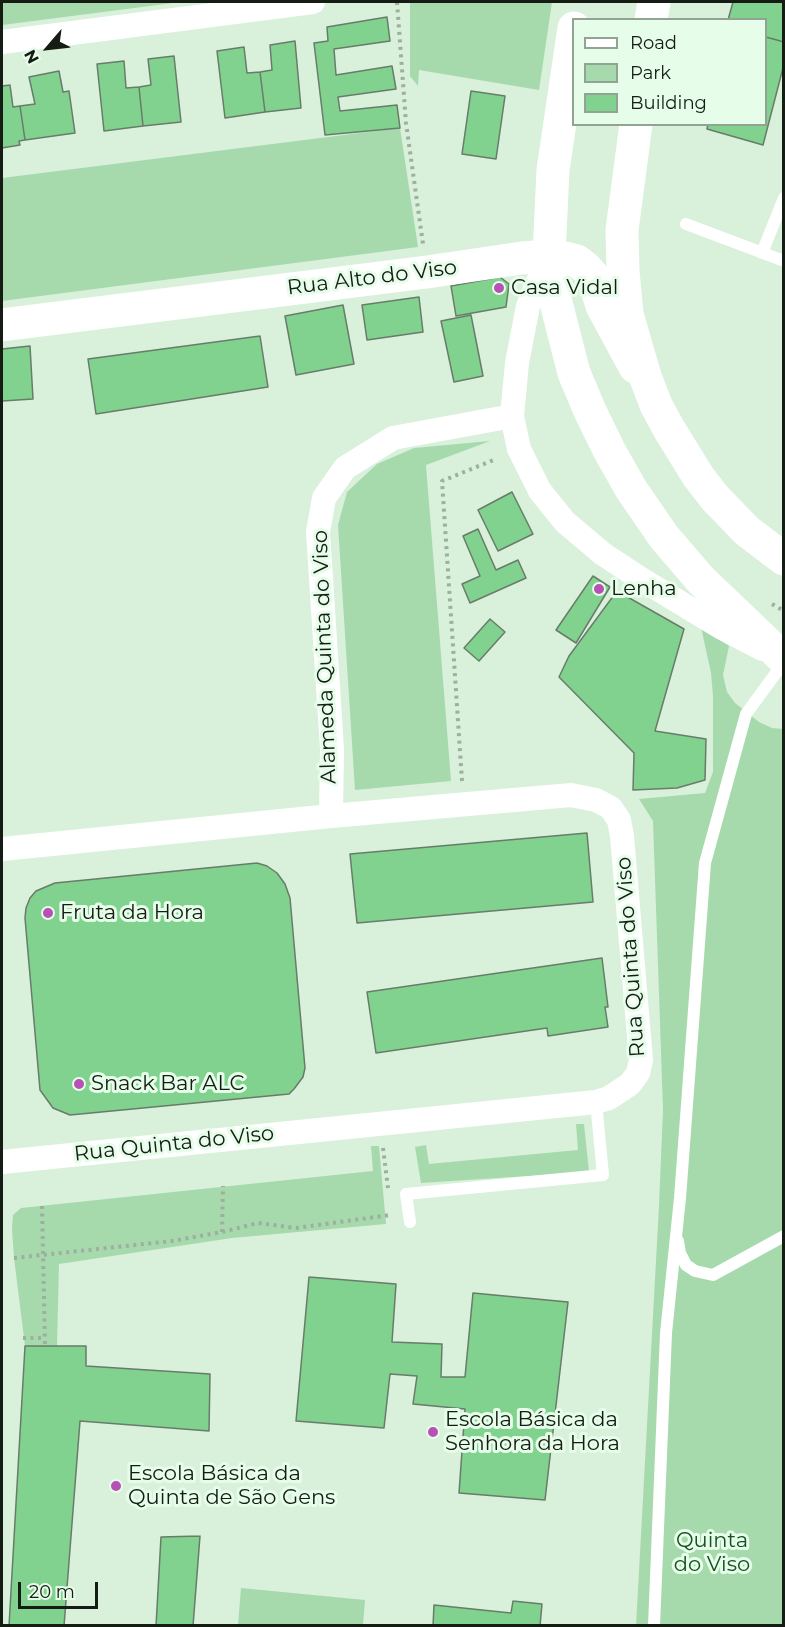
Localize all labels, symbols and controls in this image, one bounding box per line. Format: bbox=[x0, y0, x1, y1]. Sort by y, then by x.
north arrow bbox=[18, 18, 78, 78]
legend bbox=[572, 18, 767, 126]
text: Road bbox=[630, 32, 677, 54]
text: N bbox=[20, 47, 43, 67]
text: Park bbox=[630, 62, 671, 84]
text: Building bbox=[630, 92, 707, 114]
street label: Rua Alto do Viso bbox=[286, 255, 458, 301]
place label: Casa Vidal bbox=[511, 275, 618, 301]
marker: Casa Vidal bbox=[492, 281, 506, 295]
street label: Alameda Quinta do Viso bbox=[308, 530, 342, 784]
place label: Lenha bbox=[611, 576, 677, 602]
marker: Lenha bbox=[592, 582, 606, 596]
street label: Rua Quinta do Viso bbox=[611, 856, 651, 1058]
place label: Fruta da Hora bbox=[60, 900, 204, 926]
marker: Fruta da Hora bbox=[41, 906, 55, 920]
place label: Snack Bar ALC bbox=[91, 1071, 244, 1097]
marker: Snack Bar ALC bbox=[72, 1077, 86, 1091]
street label: Rua Quinta do Viso bbox=[73, 1121, 275, 1167]
place label: Escola Básica da Senhora da Hora bbox=[445, 1407, 620, 1457]
marker: Escola Básica da Senhora da Hora bbox=[426, 1425, 440, 1439]
place label: Escola Básica da Quinta de São Gens bbox=[128, 1461, 335, 1511]
marker: Escola Básica da Quinta de São Gens bbox=[109, 1479, 123, 1493]
park label: Quinta do Viso bbox=[674, 1528, 750, 1578]
scale bar bbox=[21, 1570, 100, 1608]
text: 20 m bbox=[29, 1581, 75, 1603]

